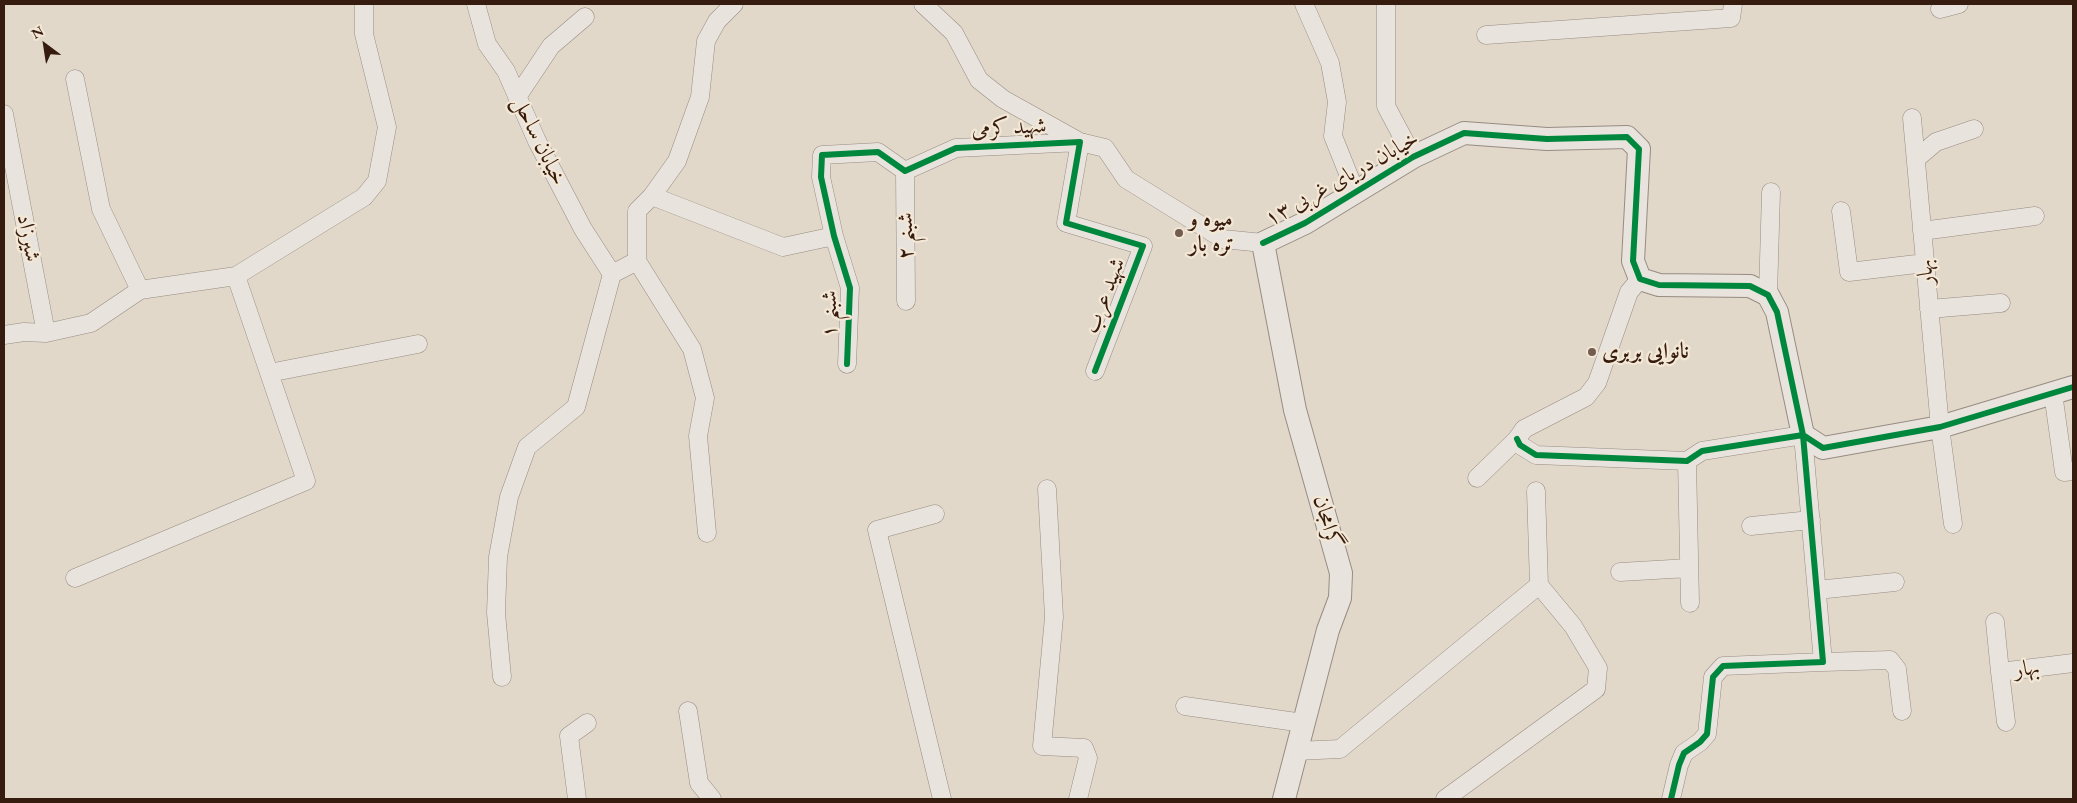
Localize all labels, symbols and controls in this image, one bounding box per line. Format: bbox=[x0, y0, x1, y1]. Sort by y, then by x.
north arrow bbox=[20, 20, 70, 70]
text: N bbox=[28, 22, 47, 43]
street label: خیابان ساحل bbox=[506, 92, 572, 190]
street label: شهید کرمی bbox=[971, 113, 1047, 143]
street label: خیابان دریای غربی ۱۳ bbox=[1260, 126, 1424, 232]
place label: میوه و تره بار bbox=[1189, 207, 1234, 258]
street label: شیرزاد bbox=[10, 212, 46, 264]
street label: شبنم ۲ bbox=[893, 212, 919, 260]
marker: میوه و تره بار bbox=[1173, 227, 1185, 239]
street label: شهید عرب bbox=[1079, 254, 1131, 338]
street label: بهار bbox=[1912, 258, 1940, 286]
street label: شبنم ۱ bbox=[817, 290, 843, 338]
place label: نانوایی بربری bbox=[1602, 339, 1689, 365]
marker: نانوایی بربری bbox=[1586, 346, 1598, 358]
street label: گرامجان bbox=[1307, 492, 1347, 552]
street label: بهار bbox=[2013, 654, 2041, 684]

